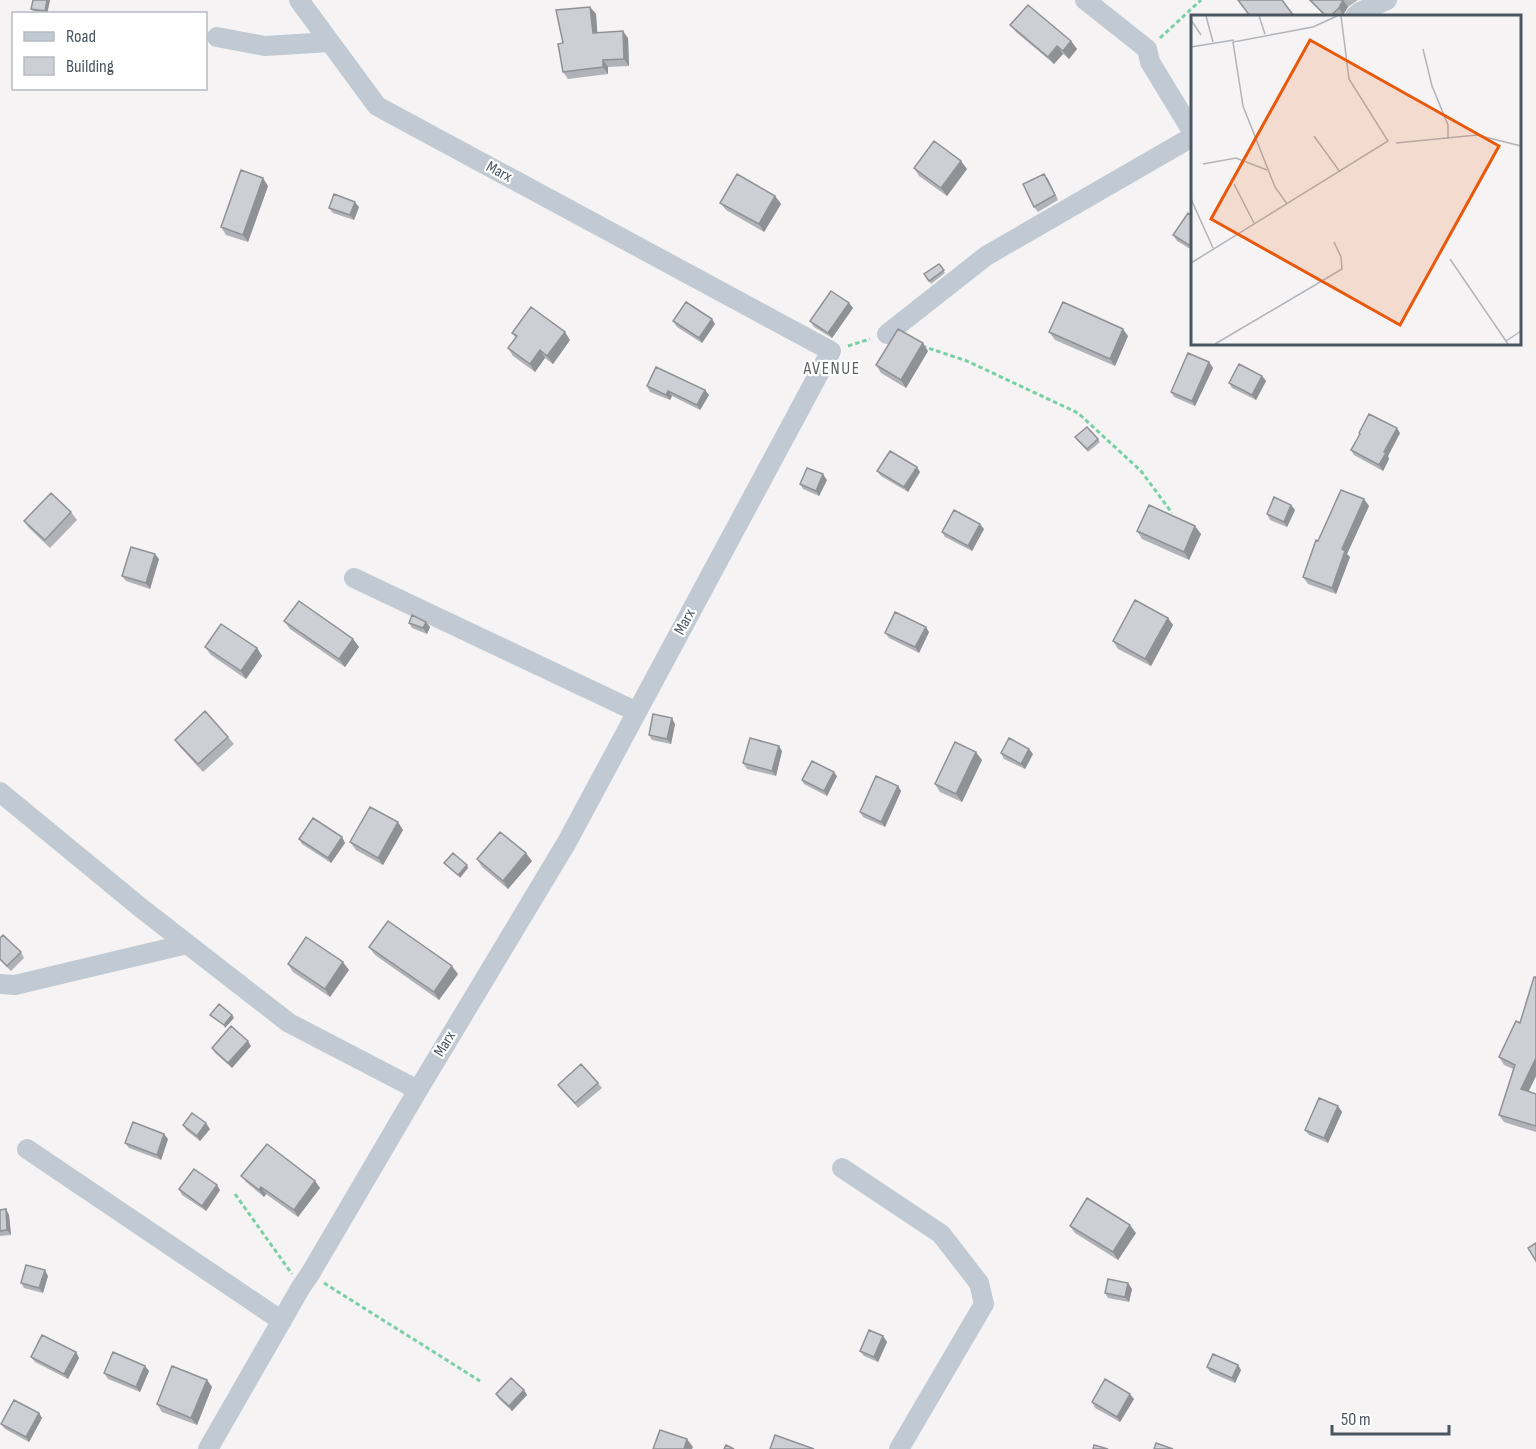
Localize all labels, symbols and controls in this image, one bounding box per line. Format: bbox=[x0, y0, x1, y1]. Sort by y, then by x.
legend bbox=[12, 12, 207, 90]
inset map bbox=[1191, 15, 1521, 345]
text: Road bbox=[66, 26, 96, 47]
text: Building bbox=[66, 56, 114, 77]
street label: Marx bbox=[483, 157, 515, 187]
district label: AVENUE bbox=[802, 358, 861, 379]
street label: Marx bbox=[670, 606, 700, 638]
street label: Marx bbox=[430, 1028, 460, 1060]
scale bar bbox=[1332, 1398, 1449, 1436]
text: 50 m bbox=[1341, 1409, 1371, 1430]

